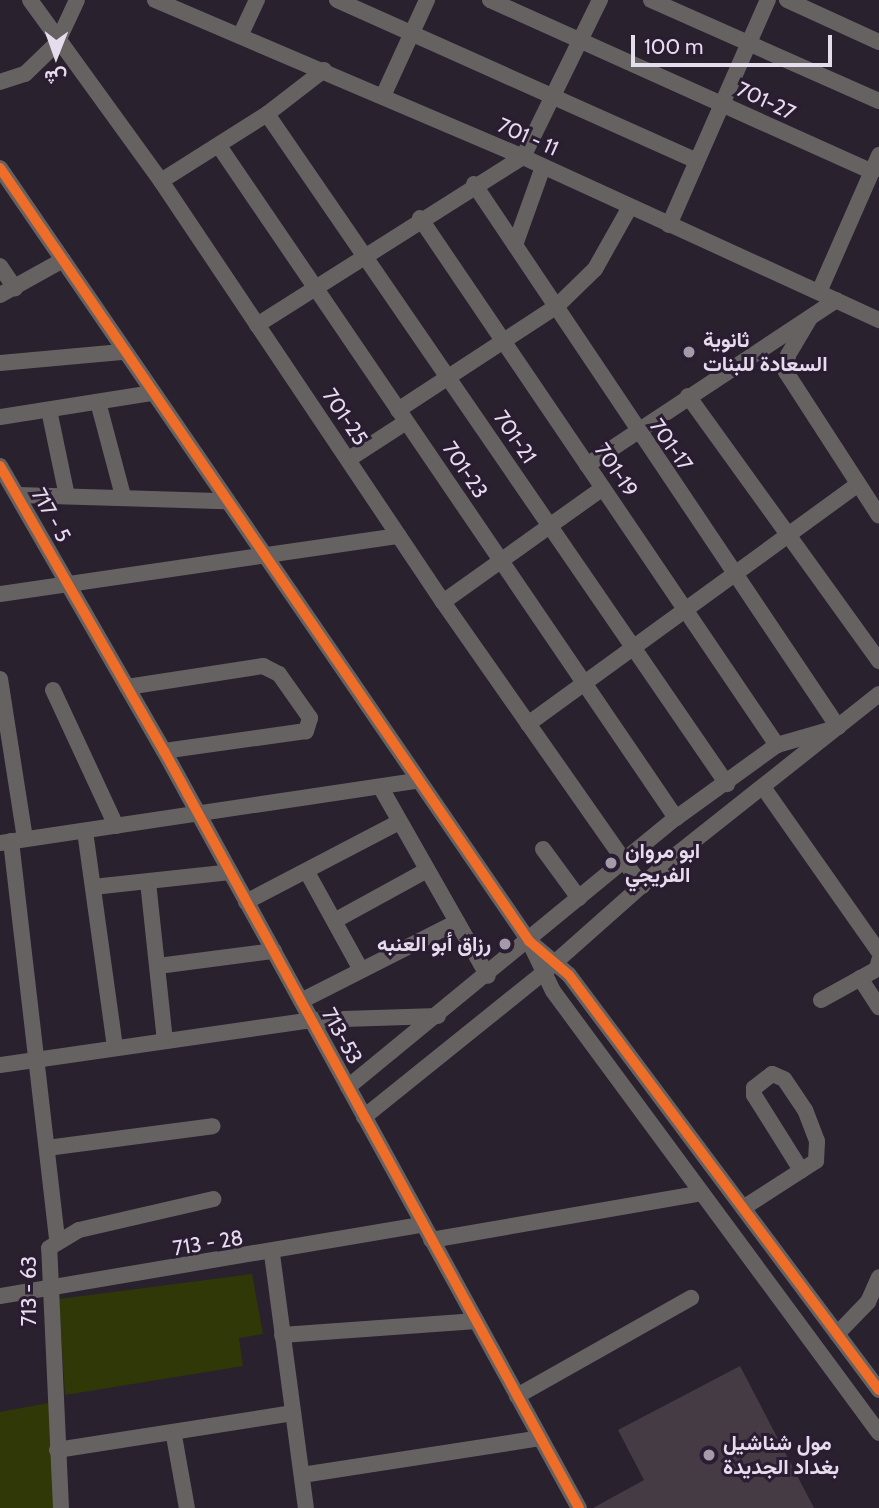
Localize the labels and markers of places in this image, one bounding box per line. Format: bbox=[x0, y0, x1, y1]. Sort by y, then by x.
place label: ثانوية السعادة للبنات bbox=[703, 327, 828, 377]
marker: ثانوية السعادة للبنات bbox=[681, 344, 697, 360]
place label: ابو مروان الفريجي bbox=[625, 838, 700, 888]
marker: ابو مروان الفريجي bbox=[603, 855, 619, 871]
place label: رزاق أبو العنبه bbox=[377, 931, 491, 957]
marker: رزاق أبو العنبه bbox=[497, 936, 513, 952]
place label: مول شناشيل بغداد الجديدة bbox=[723, 1430, 839, 1480]
marker: مول شناشيل بغداد الجديدة bbox=[701, 1447, 717, 1463]

